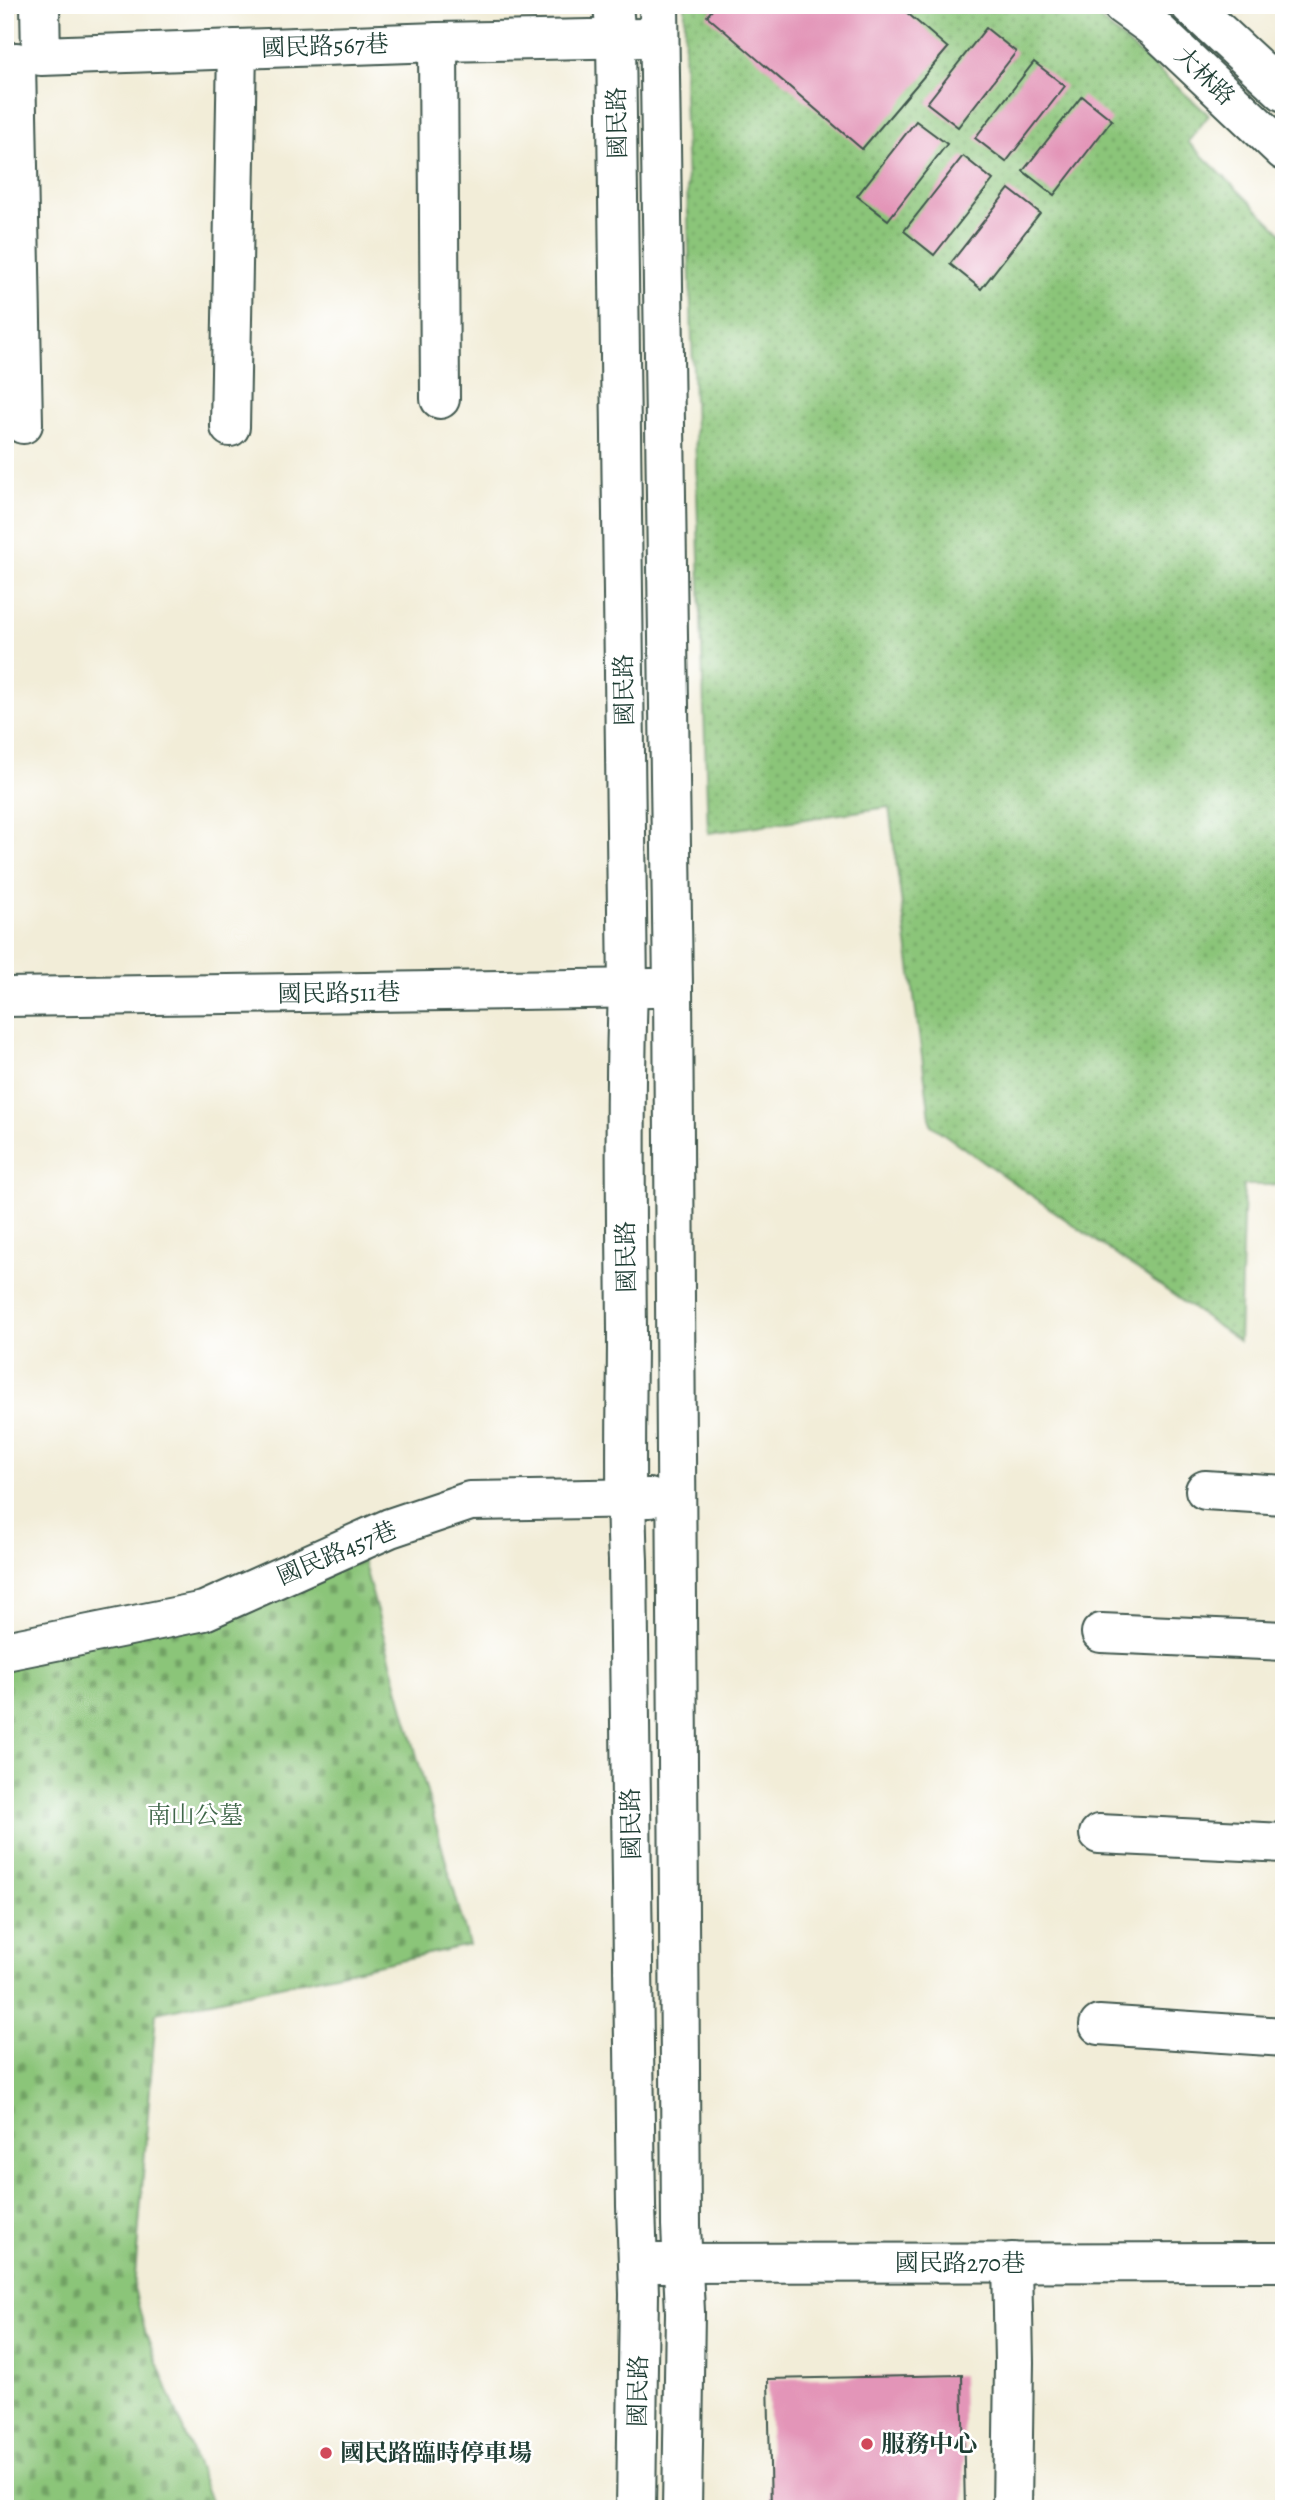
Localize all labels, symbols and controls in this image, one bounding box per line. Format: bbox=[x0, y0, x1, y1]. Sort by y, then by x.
street label: 國民路567巷 bbox=[261, 28, 389, 64]
street label: 大林路 bbox=[1168, 39, 1242, 113]
street label: 國民路 bbox=[600, 87, 634, 159]
street label: 國民路 bbox=[607, 654, 641, 726]
street label: 國民路511巷 bbox=[277, 976, 401, 1010]
street label: 國民路 bbox=[609, 1221, 643, 1293]
street label: 國民路457巷 bbox=[272, 1513, 402, 1593]
street label: 國民路 bbox=[614, 1788, 648, 1860]
park label: 南山公墓 bbox=[147, 1799, 243, 1831]
street label: 國民路270巷 bbox=[895, 2247, 1025, 2279]
street label: 國民路 bbox=[621, 2355, 655, 2427]
place label: 服務中心 bbox=[881, 2428, 977, 2460]
marker: 服務中心 bbox=[859, 2436, 875, 2452]
place label: 國民路臨時停車場 bbox=[340, 2437, 532, 2469]
marker: 國民路臨時停車場 bbox=[318, 2445, 334, 2461]

